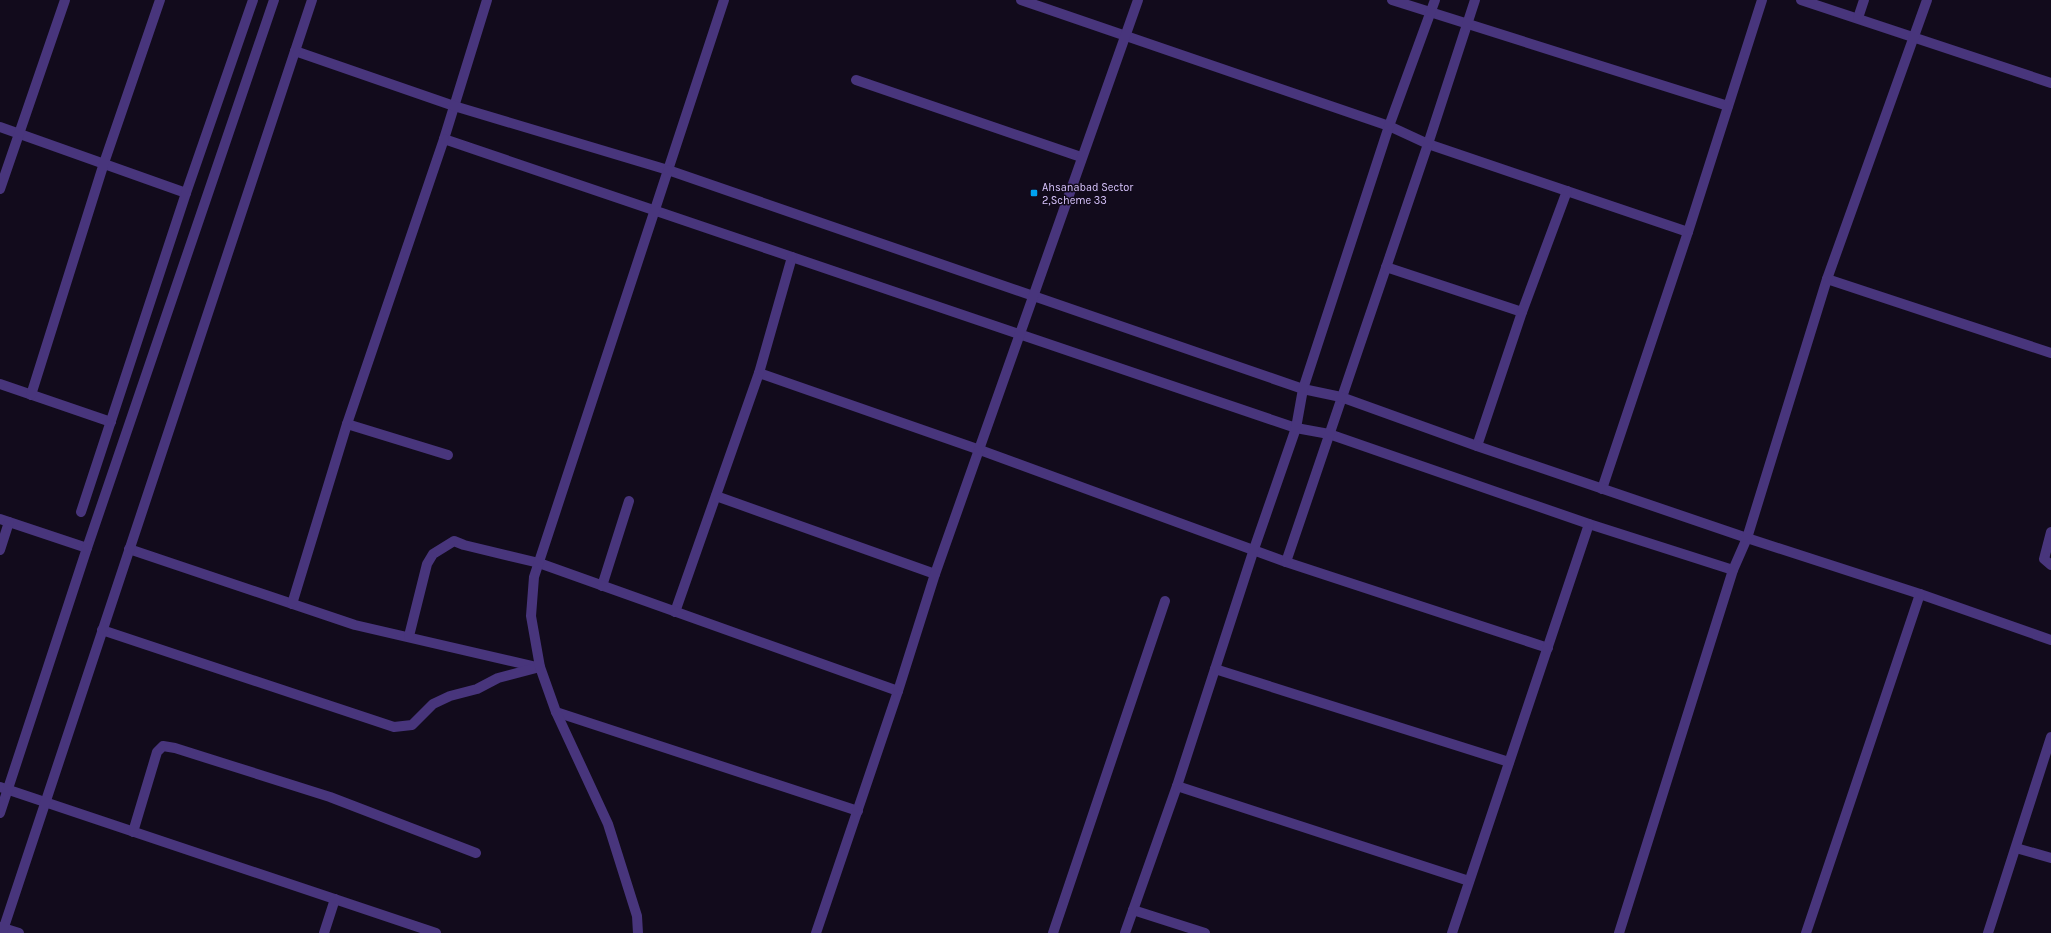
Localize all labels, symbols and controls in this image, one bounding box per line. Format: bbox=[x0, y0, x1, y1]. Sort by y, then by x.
place label: Ahsanabad Sector 2,Scheme 33 bbox=[1042, 181, 1133, 207]
marker: Ahsanabad Sector 2,Scheme 33 bbox=[1029, 188, 1039, 198]

